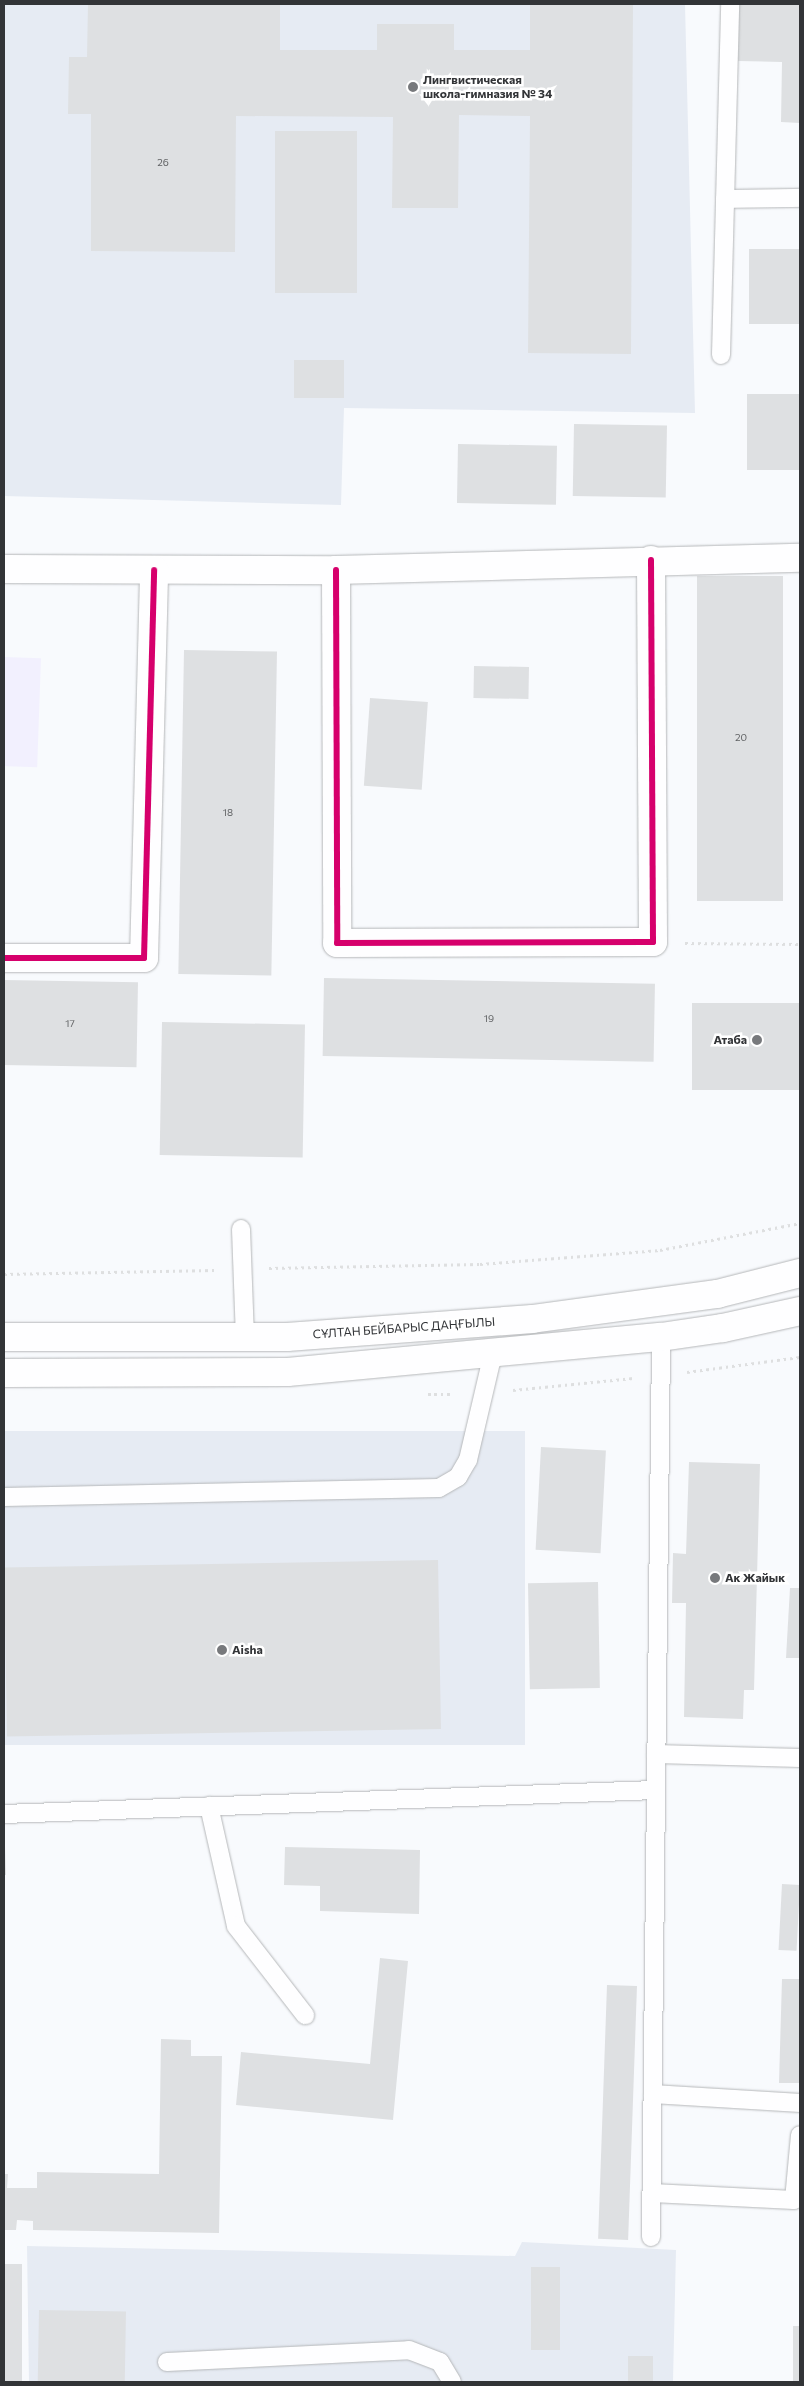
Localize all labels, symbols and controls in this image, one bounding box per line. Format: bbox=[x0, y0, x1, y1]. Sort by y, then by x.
place label: Лингвистическая школа-гимназия № 34 bbox=[423, 73, 552, 101]
marker: Лингвистическая школа-гимназия № 34 bbox=[407, 81, 419, 93]
house number: 26 bbox=[157, 157, 169, 169]
house number: 20 bbox=[735, 732, 747, 744]
house number: 18 bbox=[223, 807, 233, 819]
house number: 19 bbox=[484, 1013, 494, 1025]
house number: 17 bbox=[65, 1018, 75, 1030]
place label: Атаба bbox=[713, 1033, 747, 1047]
marker: Атаба bbox=[751, 1034, 763, 1046]
street label: СҰЛТАН БЕЙБАРЫС ДАҢҒЫЛЫ bbox=[312, 1314, 496, 1342]
place label: Ак Жайык bbox=[725, 1571, 785, 1585]
marker: Ак Жайык bbox=[709, 1572, 721, 1584]
place label: Aisha bbox=[232, 1643, 263, 1657]
marker: Aisha bbox=[216, 1644, 228, 1656]

